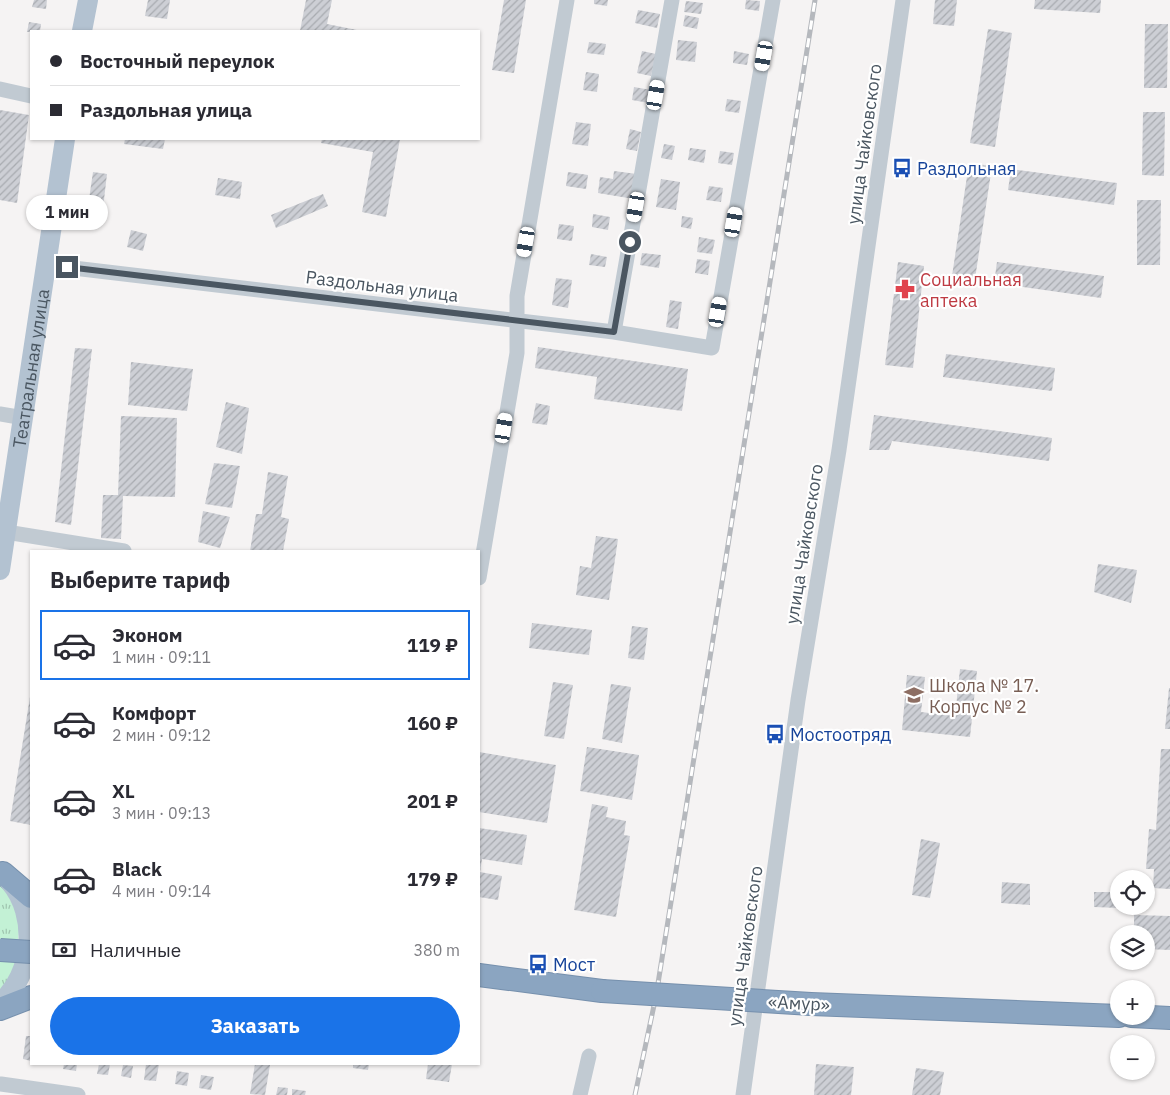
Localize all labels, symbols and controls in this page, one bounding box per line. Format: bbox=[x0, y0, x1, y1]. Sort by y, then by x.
car bbox=[754, 40, 773, 72]
text: Восточный переулок bbox=[80, 49, 275, 73]
street label: улица Чайковского bbox=[841, 62, 887, 226]
car bbox=[646, 79, 665, 111]
text: Раздольная улица bbox=[80, 98, 252, 122]
bus stop icon: Раздольная bbox=[891, 157, 913, 179]
place label: Раздольная bbox=[917, 157, 1016, 180]
car bbox=[626, 191, 645, 223]
callout: 1 мин bbox=[26, 194, 108, 230]
text: 1 мин bbox=[45, 202, 89, 222]
car bbox=[724, 206, 743, 238]
car bbox=[516, 226, 535, 258]
route start bbox=[619, 231, 641, 253]
route end bbox=[56, 256, 78, 278]
street label: Раздольная улица bbox=[304, 265, 460, 307]
place label: Социальная аптека bbox=[920, 268, 1022, 312]
pharmacy icon: Социальная аптека bbox=[894, 278, 916, 300]
street label: Театральная улица bbox=[7, 287, 54, 449]
car bbox=[708, 296, 727, 328]
car bbox=[494, 412, 513, 444]
street label: улица Чайковского bbox=[780, 462, 828, 626]
text: Выберите тариф bbox=[50, 565, 230, 594]
icon: car bbox=[52, 623, 97, 668]
text: Эконом bbox=[112, 623, 183, 647]
text: 119 ₽ bbox=[407, 633, 458, 657]
text: 1 мин · 09:11 bbox=[112, 647, 211, 667]
place label: Школа № 17. Корпус № 2 bbox=[929, 674, 1039, 718]
school or university icon: Школа № 17. Корпус № 2 bbox=[903, 684, 925, 706]
icon: car bbox=[52, 701, 97, 746]
text: Комфорт bbox=[112, 701, 196, 725]
text: 160 ₽ bbox=[407, 711, 458, 735]
bus stop icon: Мостоотряд bbox=[764, 723, 786, 745]
place label: Мостоотряд bbox=[790, 723, 892, 746]
text: 2 мин · 09:12 bbox=[112, 725, 211, 745]
icon: car bbox=[52, 779, 97, 824]
text: XL bbox=[112, 779, 135, 803]
text: 201 ₽ bbox=[407, 789, 458, 813]
text: 3 мин · 09:13 bbox=[112, 803, 211, 823]
icon: car bbox=[52, 857, 97, 902]
text: Black bbox=[112, 857, 162, 881]
street label: улица Чайковского bbox=[722, 864, 768, 1028]
text: 179 ₽ bbox=[407, 867, 458, 891]
map controls bbox=[1110, 870, 1155, 1080]
button: locate bbox=[1110, 870, 1155, 915]
text: 4 мин · 09:14 bbox=[112, 881, 211, 901]
button: layers bbox=[1110, 925, 1155, 970]
icon: cash bbox=[50, 936, 78, 964]
text: Наличные bbox=[90, 938, 181, 962]
text: 380 m bbox=[413, 940, 460, 960]
bus stop icon: Мост bbox=[527, 953, 549, 975]
place label: Мост bbox=[553, 953, 596, 976]
button: + bbox=[1110, 980, 1155, 1025]
street label: «Амур» bbox=[767, 990, 831, 1016]
button: Заказать bbox=[50, 997, 460, 1055]
button: − bbox=[1110, 1035, 1155, 1080]

